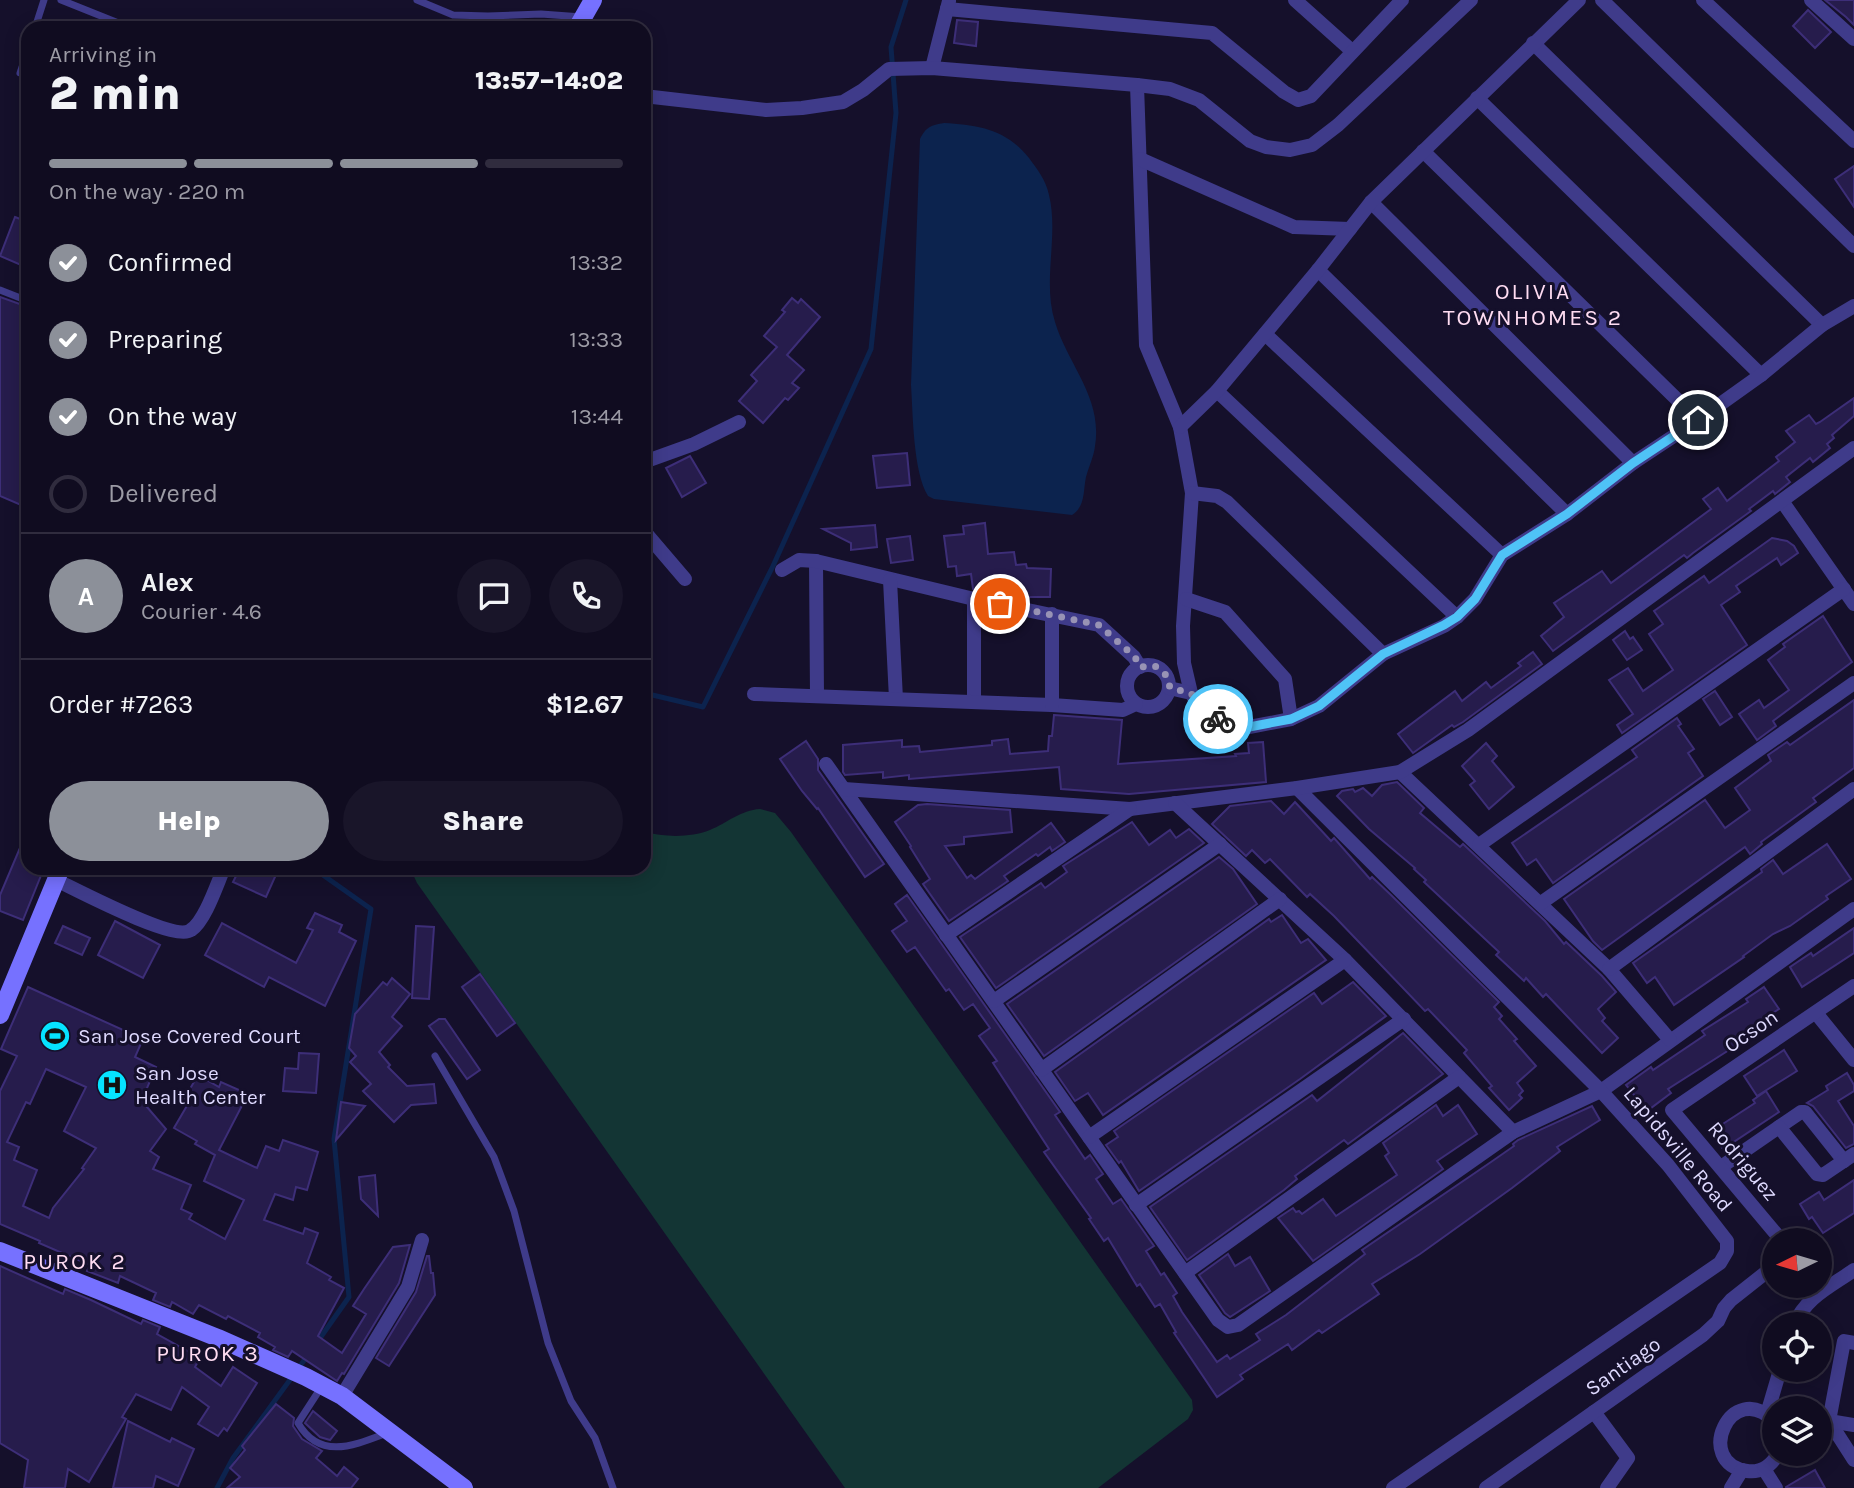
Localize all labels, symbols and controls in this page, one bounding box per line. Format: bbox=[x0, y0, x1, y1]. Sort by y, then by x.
text: Arriving in bbox=[49, 41, 157, 68]
text: 13:57–14:02 bbox=[475, 65, 623, 96]
text: 2 min bbox=[49, 67, 181, 121]
text: On the way · 220 m bbox=[49, 178, 245, 205]
icon: check bbox=[49, 244, 87, 282]
text: Confirmed bbox=[108, 247, 233, 278]
text: 13:32 bbox=[570, 249, 623, 276]
district label: OLIVIA TOWNHOMES 2 bbox=[1443, 278, 1623, 331]
icon: check bbox=[49, 321, 87, 359]
text: Preparing bbox=[108, 324, 222, 355]
text: 13:33 bbox=[569, 326, 623, 353]
pin bbox=[1668, 390, 1728, 450]
icon: check bbox=[49, 398, 87, 436]
text: On the way bbox=[108, 401, 237, 432]
icon: home bbox=[1679, 401, 1717, 439]
text: 13:44 bbox=[571, 403, 623, 430]
text: Delivered bbox=[108, 478, 218, 509]
button: chat bbox=[457, 559, 531, 633]
button: phone bbox=[549, 559, 623, 633]
text: Alex bbox=[141, 567, 193, 598]
pin bbox=[970, 574, 1030, 634]
text: A bbox=[78, 581, 94, 612]
icon: bag bbox=[981, 585, 1019, 623]
text: Courier · 4.6 bbox=[141, 598, 262, 625]
courier bbox=[1183, 684, 1253, 754]
text: Order #7263 bbox=[49, 689, 193, 720]
text: $12.67 bbox=[546, 689, 623, 720]
icon: bike bbox=[1199, 700, 1237, 738]
button: Help bbox=[49, 781, 329, 861]
button: Share bbox=[343, 781, 623, 861]
street label: Ocson bbox=[1720, 1004, 1782, 1058]
sports icon: San Jose Covered Court bbox=[38, 1019, 72, 1053]
place label: San Jose Covered Court bbox=[78, 1024, 301, 1048]
place label: San Jose Health Center bbox=[135, 1061, 266, 1109]
hospital icon: San Jose Health Center bbox=[95, 1068, 129, 1102]
street label: Lapidsville Road bbox=[1619, 1082, 1737, 1216]
street label: Rodriguez bbox=[1703, 1117, 1783, 1205]
north arrow bbox=[1762, 1228, 1832, 1298]
map controls bbox=[1762, 1228, 1832, 1466]
district label: PUROK 2 bbox=[23, 1248, 127, 1275]
button: locate bbox=[1762, 1312, 1832, 1382]
street label: Santiago bbox=[1581, 1332, 1665, 1400]
district label: PUROK 3 bbox=[156, 1340, 260, 1367]
button: layers bbox=[1762, 1396, 1832, 1466]

